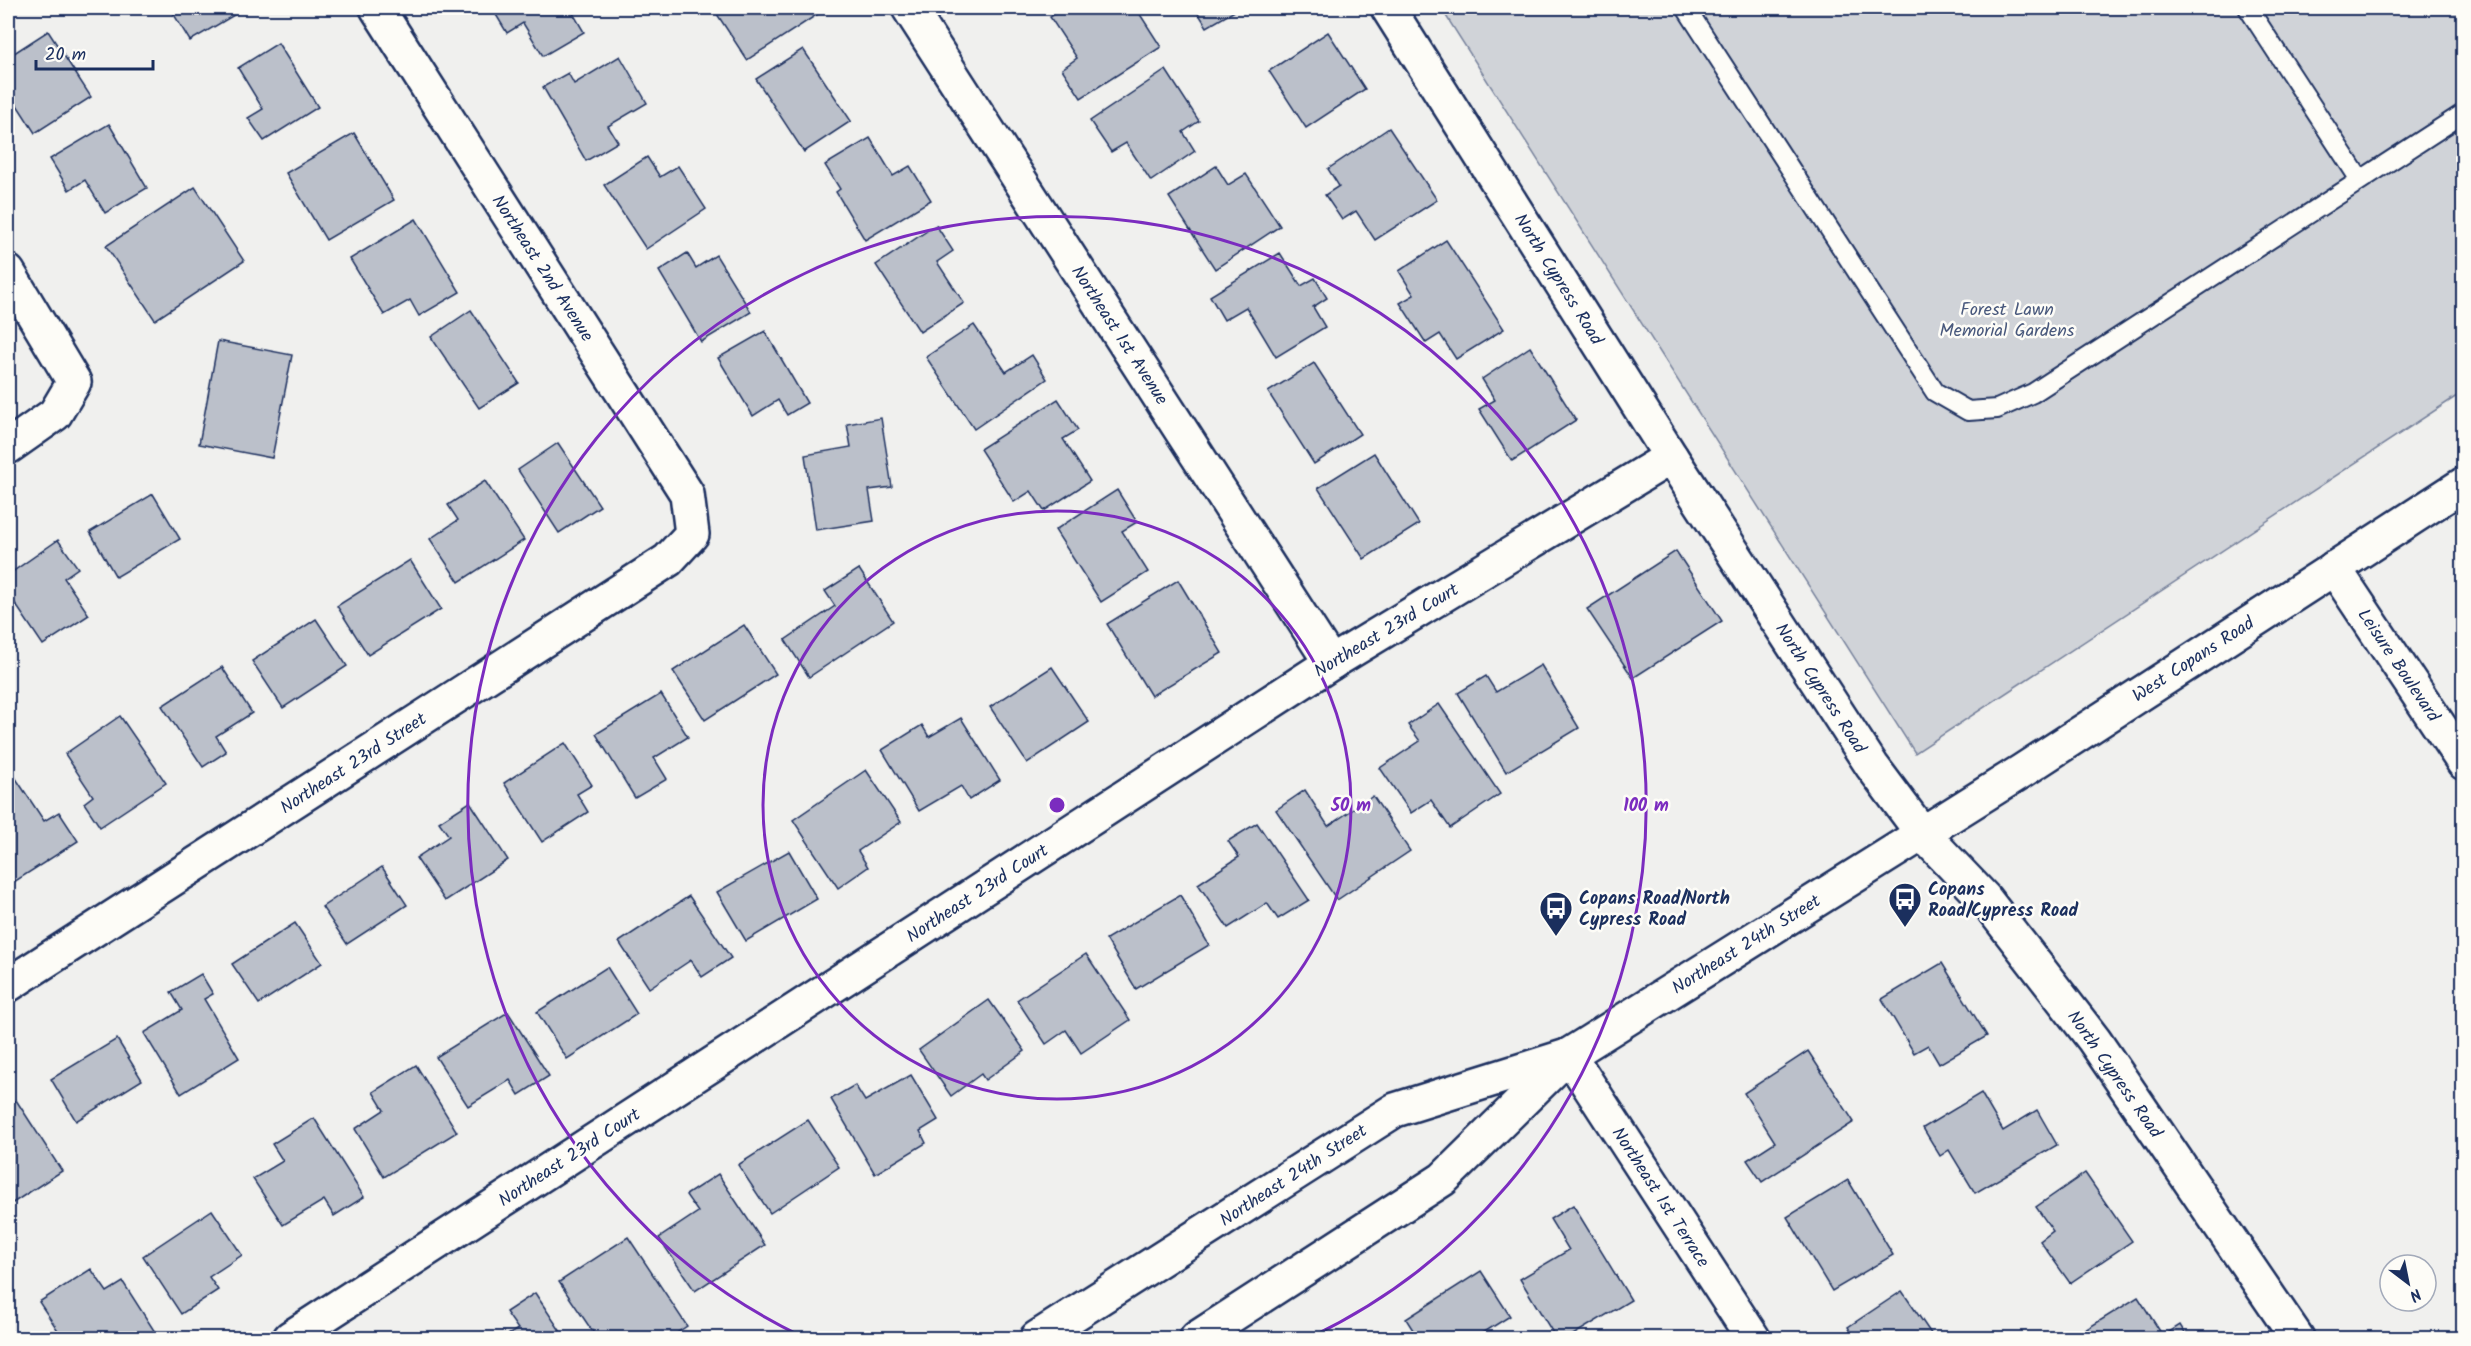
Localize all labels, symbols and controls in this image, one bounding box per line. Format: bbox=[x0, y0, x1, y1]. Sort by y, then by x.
scale bar bbox=[36, 33, 153, 71]
text: 20 m bbox=[45, 41, 86, 70]
street label: Northeast 2nd Avenue bbox=[483, 189, 600, 348]
street label: North Cypress Road bbox=[1506, 208, 1610, 352]
street label: Northeast 1st Avenue bbox=[1063, 260, 1175, 412]
park label: Forest Lawn Memorial Gardens bbox=[1940, 296, 2075, 346]
street label: Northeast 23rd Court bbox=[1309, 576, 1466, 686]
street label: Leisure Boulevard bbox=[2349, 603, 2447, 729]
street label: West Copans Road bbox=[2127, 609, 2262, 711]
street label: North Cypress Road bbox=[1767, 618, 1873, 761]
street label: Northeast 23rd Street bbox=[275, 705, 434, 823]
text: 50 m bbox=[1330, 792, 1371, 821]
text: 100 m bbox=[1623, 792, 1669, 821]
centre of rings bbox=[1047, 795, 1067, 815]
street label: Northeast 23rd Court bbox=[901, 837, 1056, 951]
place label: Copans Road/Cypress Road bbox=[1928, 876, 2078, 926]
bus stop icon: Copans Road/Cypress Road bbox=[1887, 881, 1923, 928]
place label: Copans Road/North Cypress Road bbox=[1579, 885, 1730, 935]
street label: Northeast 24th Street bbox=[1667, 887, 1828, 1003]
bus stop icon: Copans Road/North Cypress Road bbox=[1538, 890, 1574, 937]
street label: North Cypress Road bbox=[2059, 1005, 2169, 1146]
street label: Northeast 23rd Court bbox=[493, 1101, 648, 1215]
street label: Northeast 24th Street bbox=[1214, 1117, 1374, 1235]
street label: Northeast 1st Terrace bbox=[1603, 1122, 1716, 1274]
north arrow bbox=[2378, 1253, 2438, 1313]
text: N bbox=[2404, 1281, 2426, 1308]

